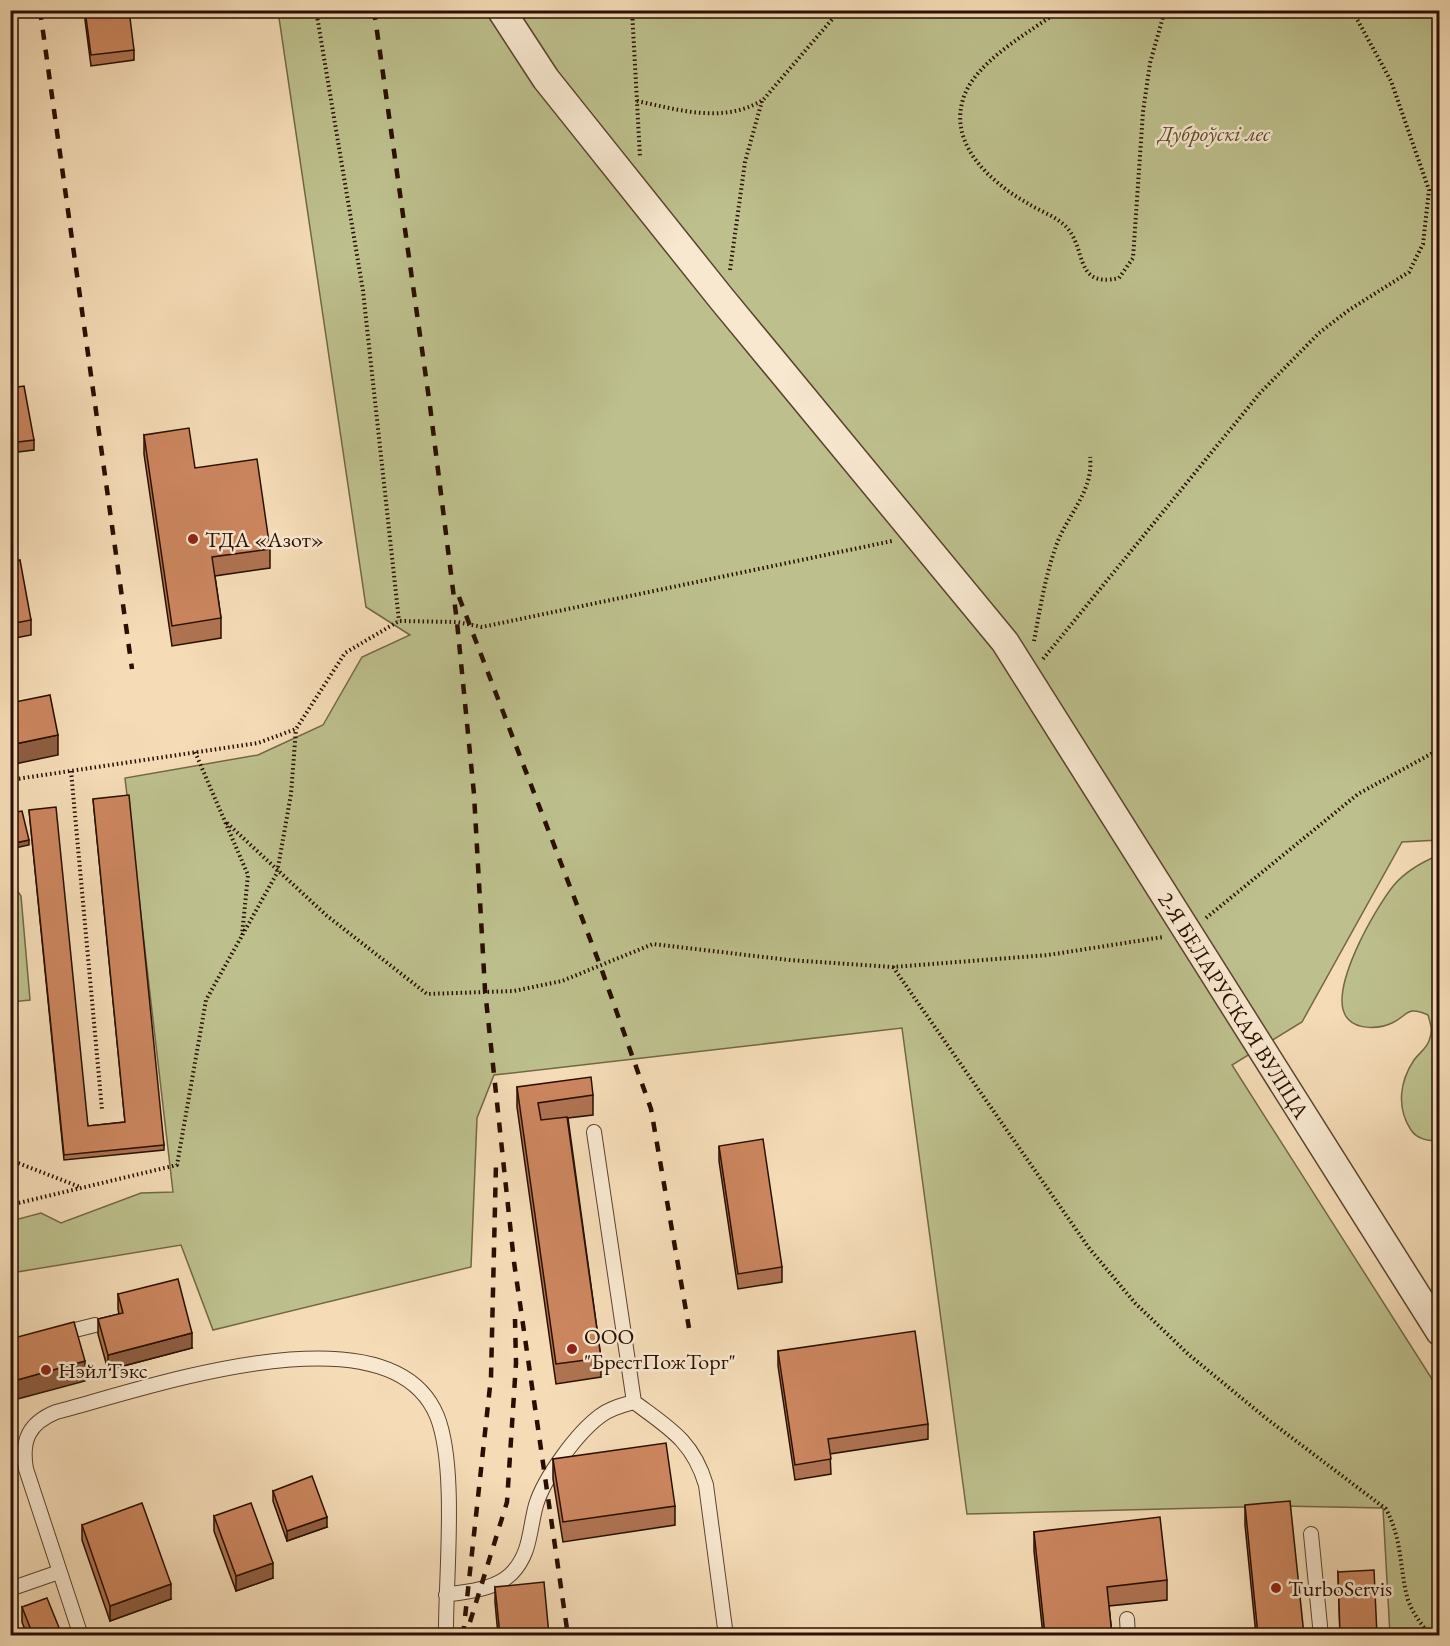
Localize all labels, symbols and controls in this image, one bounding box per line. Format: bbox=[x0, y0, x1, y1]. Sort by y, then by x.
park label: Дуброўскі лес bbox=[1156, 119, 1271, 148]
place label: ТДА «Азот» bbox=[205, 525, 324, 554]
marker: ТДА «Азот» bbox=[186, 532, 200, 546]
street label: 2-Я БЕЛАРУСКАЯ ВУЛІЦА bbox=[1152, 886, 1317, 1125]
place label: ООО "БрестПожТорг" bbox=[584, 1322, 736, 1376]
marker: ООО "БрестПожТорг" bbox=[565, 1342, 579, 1356]
place label: НэйлТэкс bbox=[58, 1356, 148, 1385]
marker: НэйлТэкс bbox=[39, 1363, 53, 1377]
place label: TurboServis bbox=[1288, 1574, 1392, 1603]
marker: TurboServis bbox=[1269, 1581, 1283, 1595]

